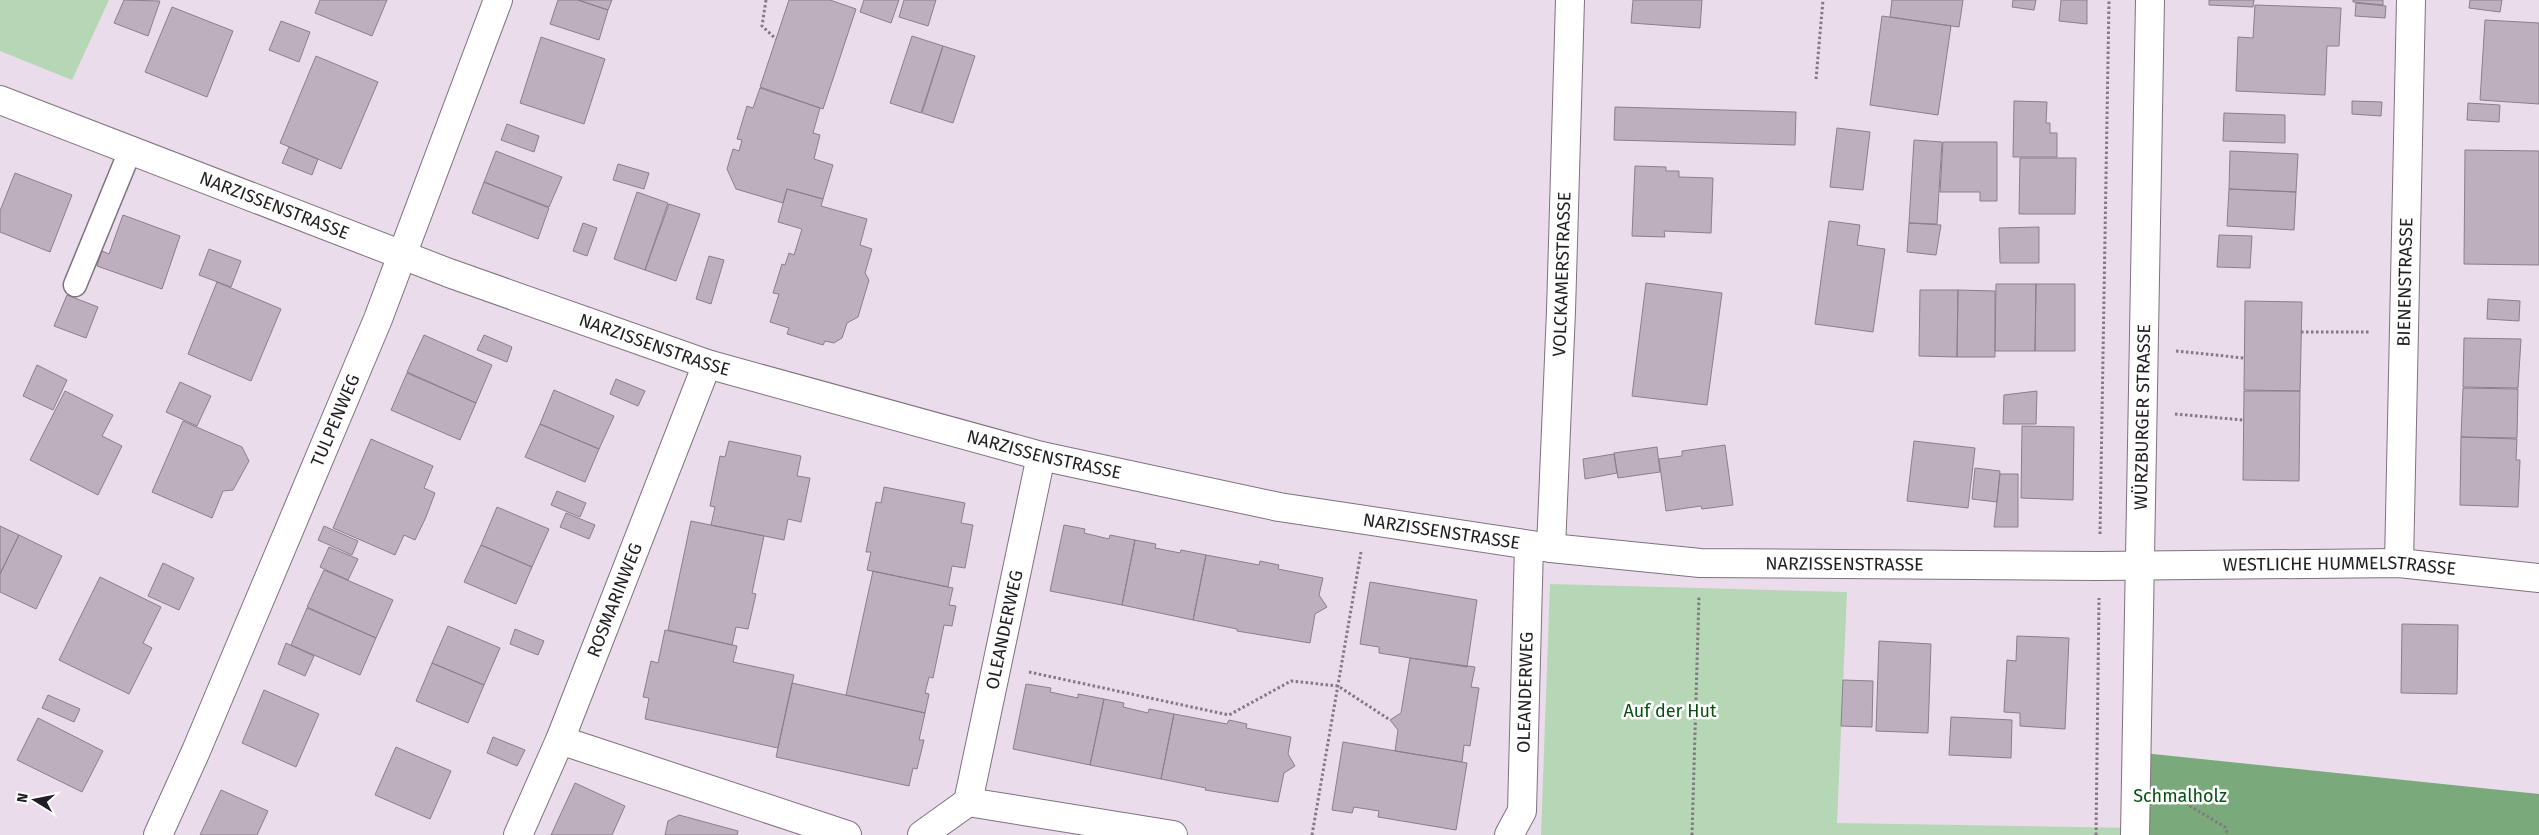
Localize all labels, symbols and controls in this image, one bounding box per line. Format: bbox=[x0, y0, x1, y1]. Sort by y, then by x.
street label: NARZISSENSTRASSE bbox=[196, 167, 352, 244]
street label: VOLCKAMERSTRASSE bbox=[1548, 191, 1575, 357]
street label: BIENENSTRASSE bbox=[2393, 217, 2417, 347]
street label: NARZISSENSTRASSE bbox=[576, 309, 733, 381]
street label: WÜRZBURGER STRASSE bbox=[2130, 324, 2155, 510]
street label: TULPENWEG bbox=[306, 371, 365, 470]
street label: NARZISSENSTRASSE bbox=[964, 425, 1124, 484]
street label: NARZISSENSTRASSE bbox=[1362, 509, 1522, 554]
street label: ROSMARINWEG bbox=[582, 540, 647, 661]
street label: NARZISSENSTRASSE bbox=[1765, 552, 1924, 576]
street label: WESTLICHE HUMMELSTRASSE bbox=[2223, 552, 2457, 580]
street label: OLEANDERWEG bbox=[981, 568, 1028, 691]
street label: OLEANDERWEG bbox=[1513, 631, 1538, 753]
park label: Auf der Hut bbox=[1623, 700, 1717, 722]
north arrow bbox=[10, 775, 60, 825]
park label: Schmalholz bbox=[2133, 785, 2227, 807]
text: N bbox=[14, 792, 32, 804]

